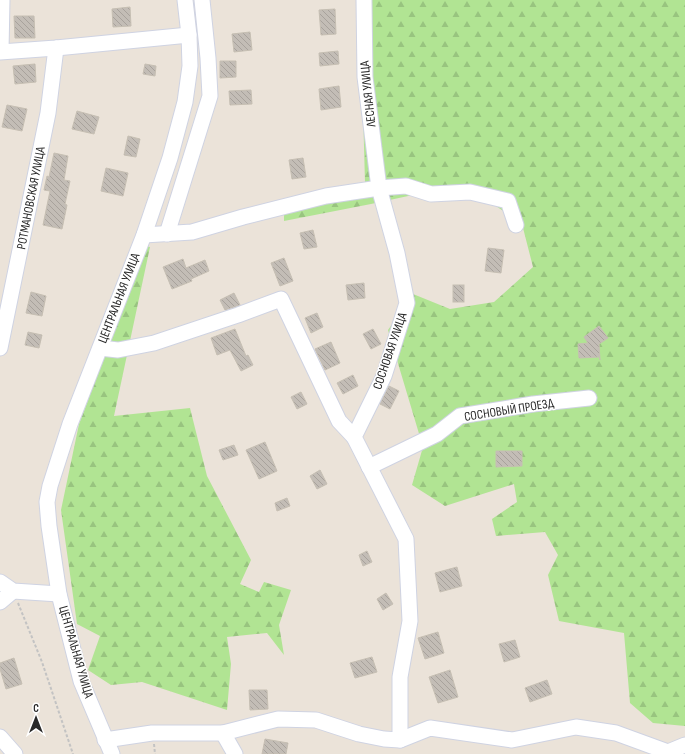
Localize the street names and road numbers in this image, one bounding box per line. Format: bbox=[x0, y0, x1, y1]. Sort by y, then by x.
street label: ЛЕСНАЯ УЛИЦА bbox=[357, 60, 380, 129]
street label: РОТМАНОВСКАЯ УЛИЦА bbox=[13, 145, 49, 251]
street label: ЦЕНТРАЛЬНАЯ УЛИЦА bbox=[94, 250, 144, 345]
street label: СОСНОВАЯ УЛИЦА bbox=[369, 310, 411, 392]
street label: СОСНОВЫЙ ПРОЕЗД bbox=[463, 395, 556, 425]
street label: ЦЕНТРАЛЬНАЯ УЛИЦА bbox=[55, 604, 97, 700]

